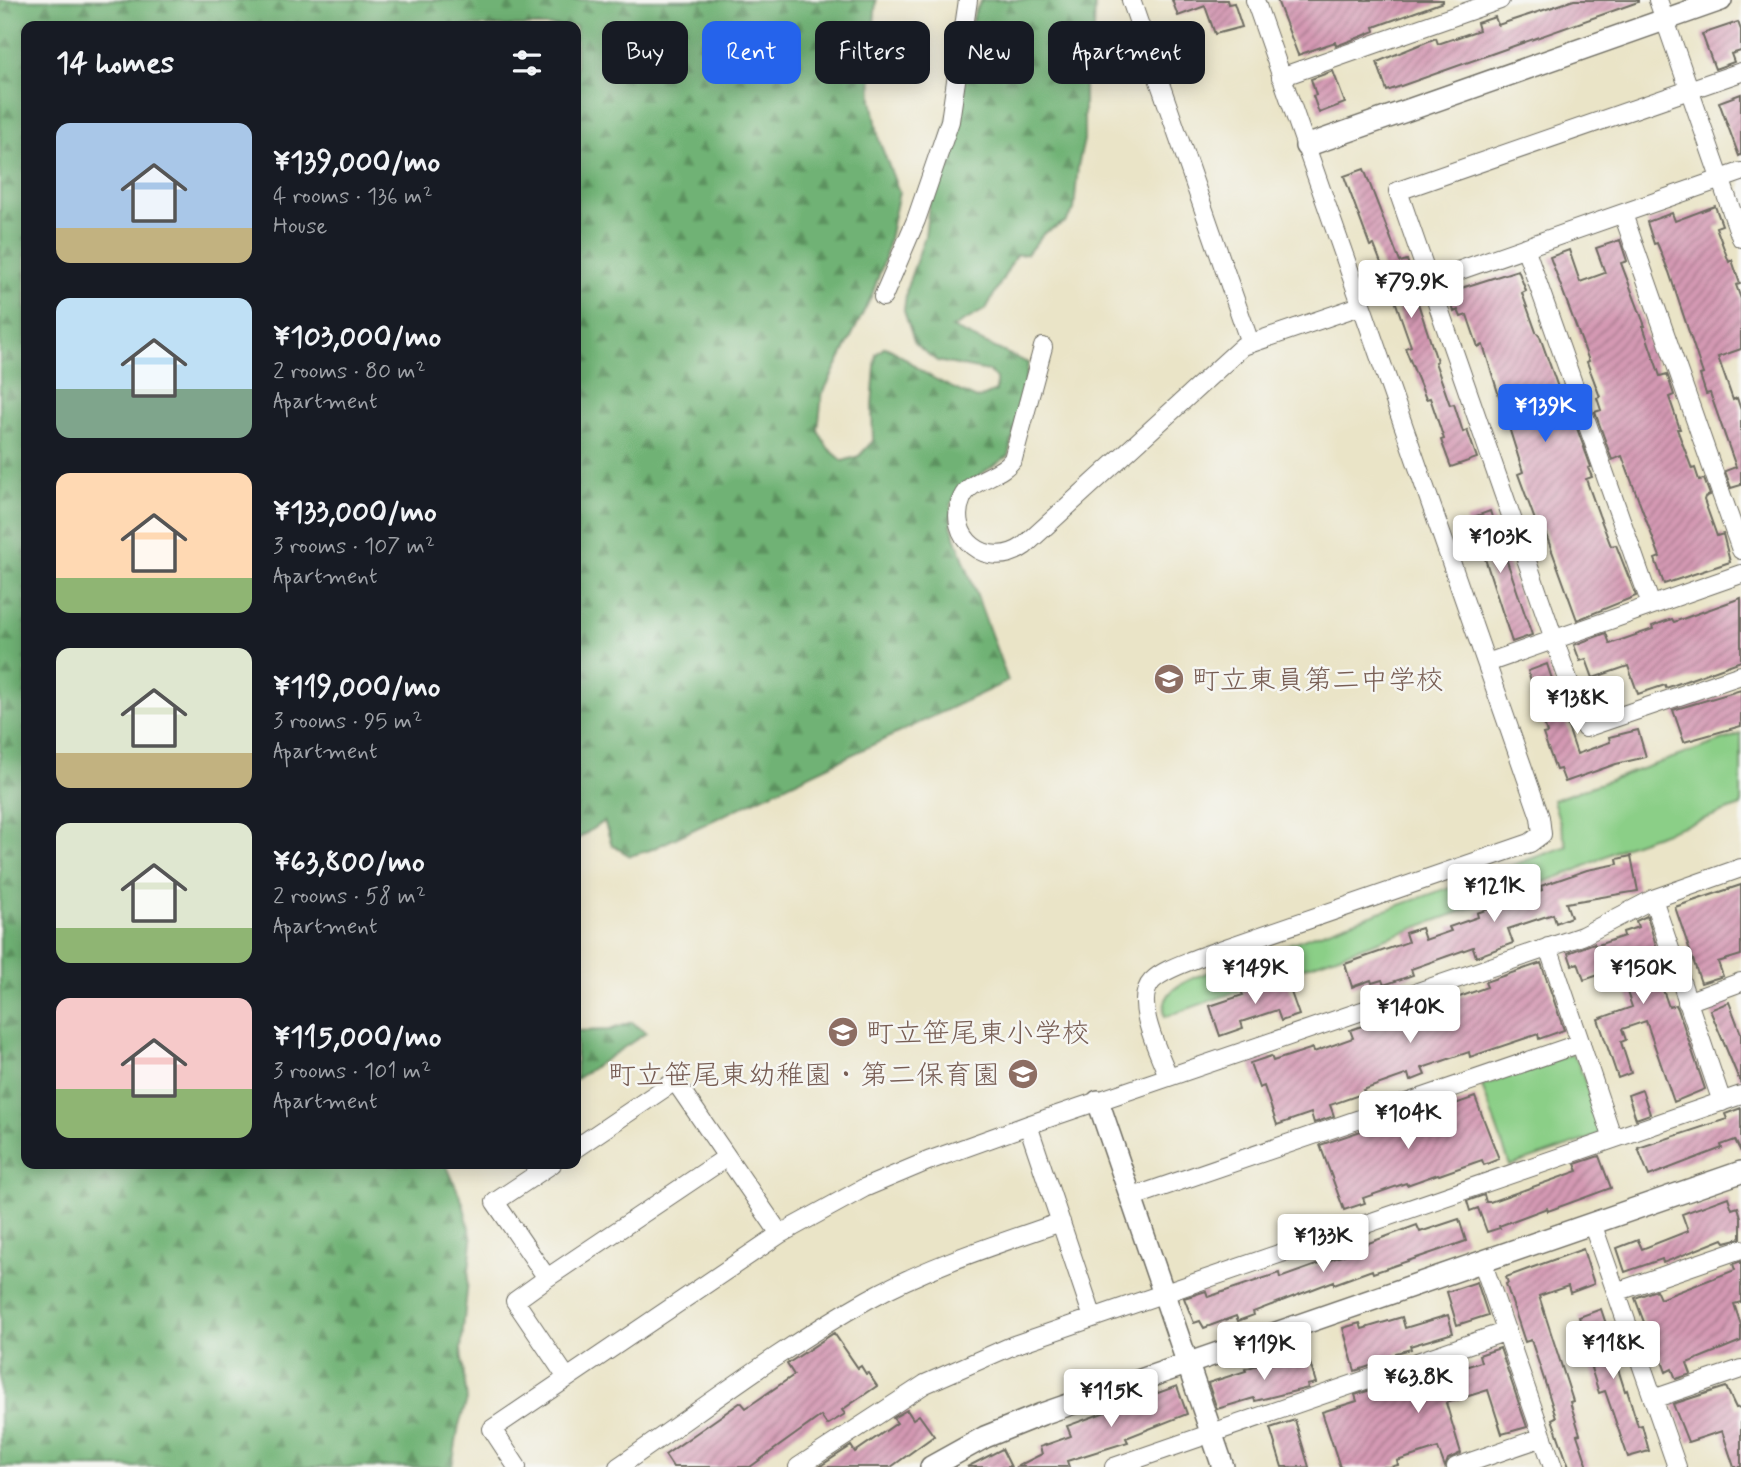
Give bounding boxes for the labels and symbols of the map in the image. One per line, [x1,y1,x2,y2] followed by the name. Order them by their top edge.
[1354,260,1468,320] pin: ¥79.9K
[1496,384,1594,444] pin: ¥139K
[1451,516,1549,575] pin: ¥103K
[1152,662,1186,696] school or university icon: 町立東員第二中学校
[1192,663,1444,700] place label: 町立東員第二中学校
[1528,676,1626,736] pin: ¥138K
[1445,864,1543,924] pin: ¥121K
[1206,946,1304,1006] pin: ¥149K
[1594,946,1692,1006] pin: ¥150K
[1361,986,1459,1045] pin: ¥140K
[826,1015,860,1049] school or university icon: 町立笹尾東小学校
[866,1016,1090,1053] place label: 町立笹尾東小学校
[1006,1057,1040,1091] school or university icon: 町立笹尾東幼稚園・第二保育園
[608,1058,1000,1095] place label: 町立笹尾東幼稚園・第二保育園
[1359,1092,1457,1151] pin: ¥104K
[1274,1214,1372,1274] pin: ¥133K
[1215,1322,1313,1382] pin: ¥119K
[1564,1322,1662,1381] pin: ¥118K
[1361,1356,1475,1415] pin: ¥63.8K
[1062,1370,1160,1429] pin: ¥115K

